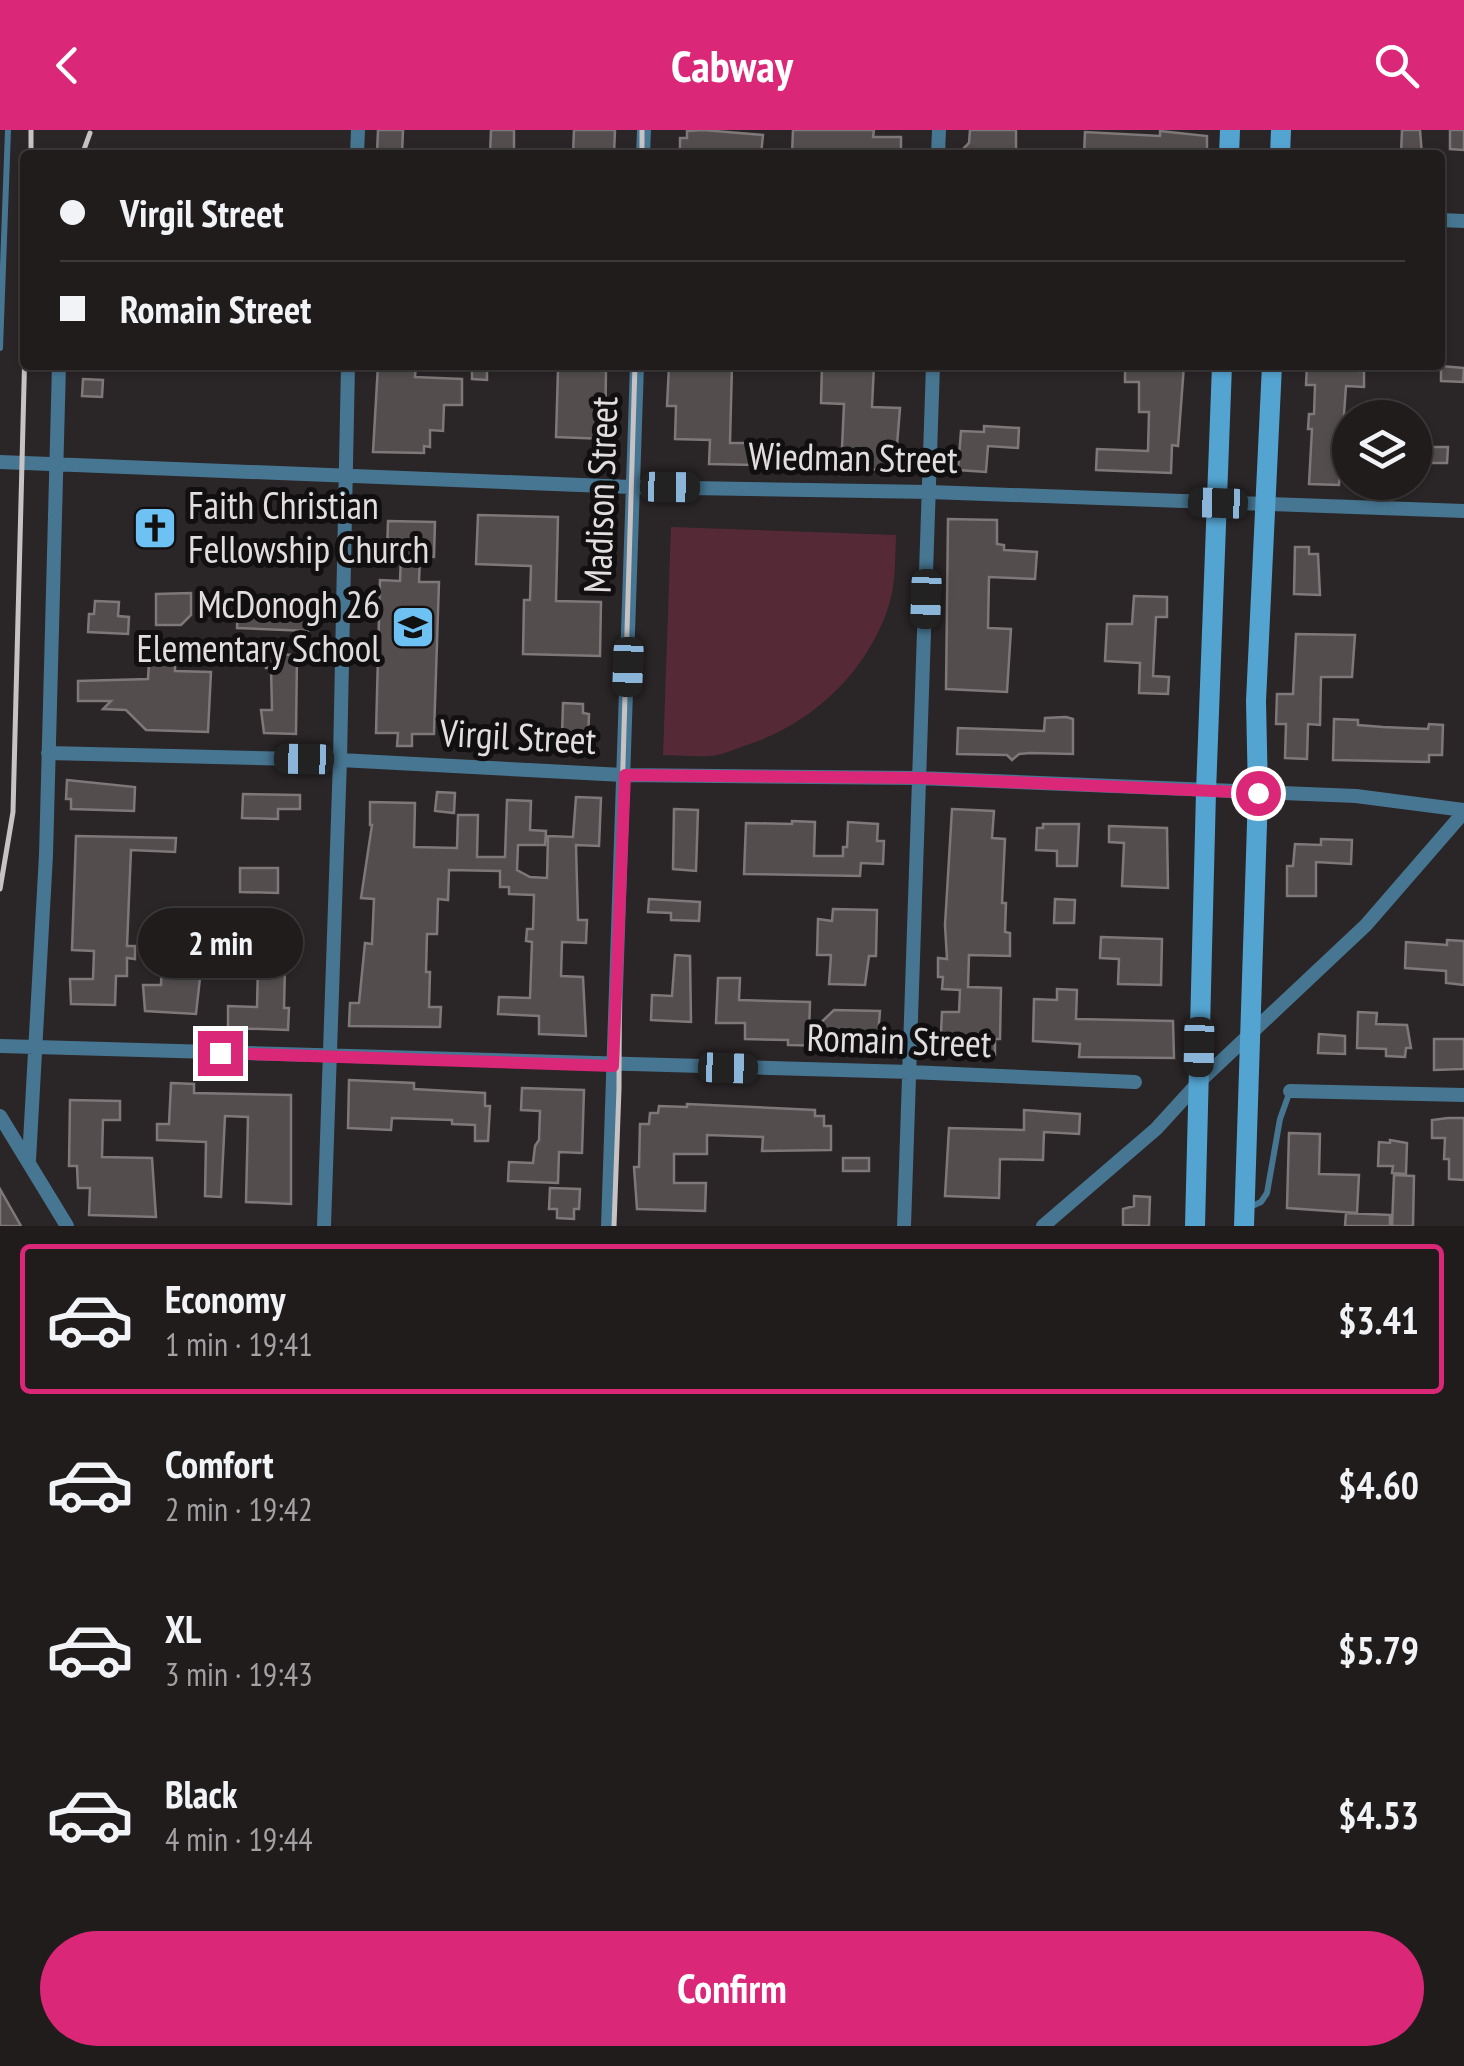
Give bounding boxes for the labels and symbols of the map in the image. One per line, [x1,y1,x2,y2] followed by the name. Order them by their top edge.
[572,395,627,594] street label: Madison Street
[748,430,959,483] street label: Wiedman Street
[640,471,700,503] car
[188,480,429,573] place label: Faith Christian Fellowship Church
[1187,487,1249,519] car
[132,505,178,551] church icon: Faith Christian Fellowship Church
[910,568,942,630] car
[137,579,380,672] place label: McDonogh 26 Elementary School
[390,604,436,650] school or university icon: McDonogh 26 Elementary School
[612,636,644,698] car
[438,707,598,764] street label: Virgil Street
[274,743,334,775] car
[1236,771,1281,816] route start
[138,908,302,978] callout: 2 min
[806,1012,993,1067] street label: Romain Street
[1183,1017,1215,1077] car
[198,1031,243,1076] route end
[697,1052,759,1084] car

